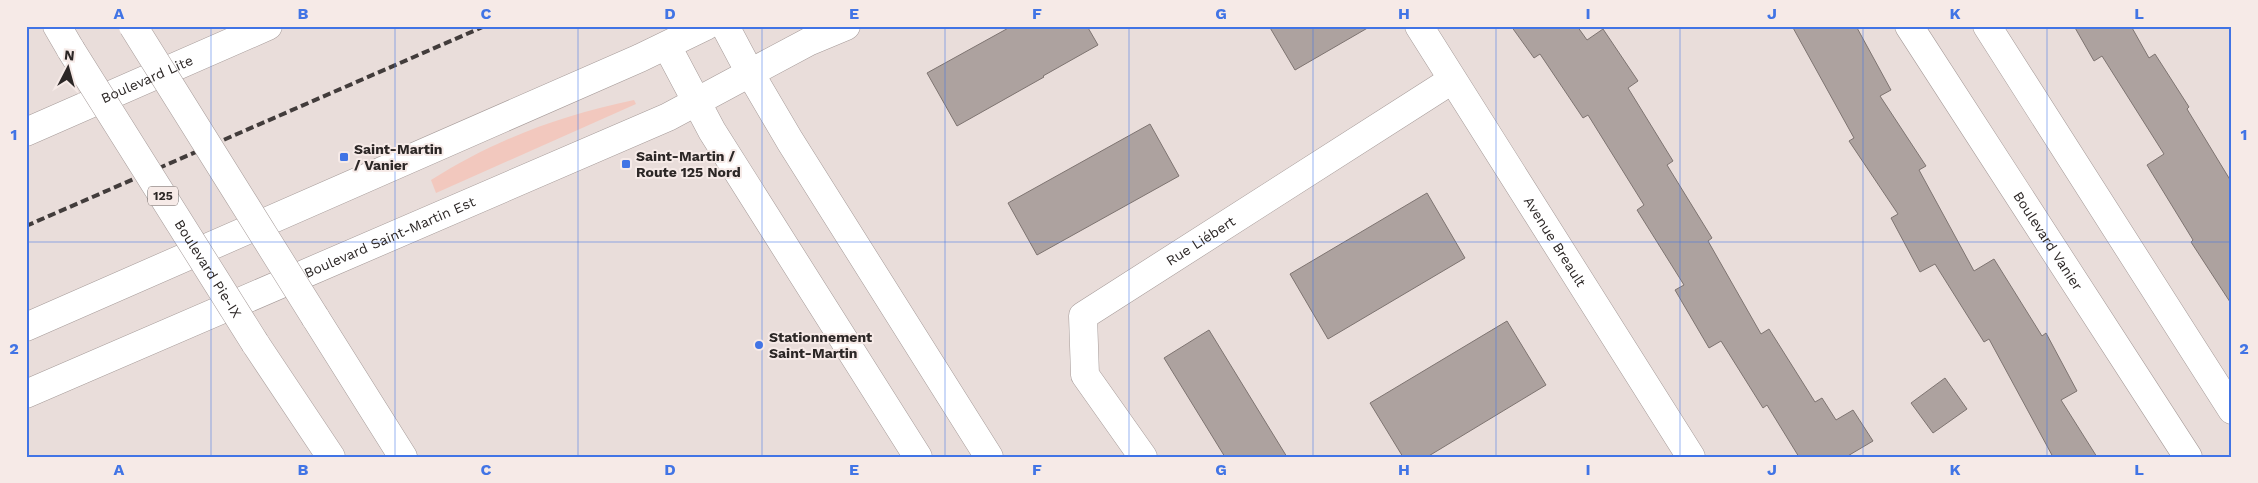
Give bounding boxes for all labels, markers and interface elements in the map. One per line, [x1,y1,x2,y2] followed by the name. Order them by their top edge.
[114,4,125,23] text: A
[298,4,309,23] text: B
[481,4,492,23] text: C
[664,4,676,23] text: D
[849,4,859,23] text: E
[1032,4,1042,23] text: F
[1215,4,1227,23] text: G
[1398,4,1410,23] text: H
[1585,4,1591,23] text: I
[1767,4,1777,23] text: J
[1949,4,1961,23] text: K
[2134,4,2144,23] text: L
[42,42,92,92] north arrow
[63,47,75,64] text: N
[99,52,195,106] street label: Boulevard Lite
[11,125,17,144] text: 1
[2241,125,2247,144] text: 1
[354,141,443,173] place label: Saint-Martin / Vanier
[636,148,741,180] place label: Saint-Martin / Route 125 Nord
[338,151,350,163] marker: Saint-Martin / Vanier
[620,158,632,170] marker: Saint-Martin / Route 125 Nord
[148,187,178,206] road number: 125
[2010,189,2086,294] street label: Boulevard Vanier
[302,193,478,281] street label: Boulevard Saint-Martin Est
[1521,194,1590,290] street label: Avenue Breault
[1163,213,1238,269] street label: Rue Liébert
[171,217,245,320] street label: Boulevard Pie-IX
[769,329,872,361] place label: Stationnement Saint-Martin
[9,339,19,358] text: 2
[753,339,765,351] marker: Stationnement Saint-Martin
[2239,339,2249,358] text: 2
[114,460,125,479] text: A
[298,460,309,479] text: B
[481,460,492,479] text: C
[664,460,676,479] text: D
[849,460,859,479] text: E
[1032,460,1042,479] text: F
[1215,460,1227,479] text: G
[1398,460,1410,479] text: H
[1585,460,1591,479] text: I
[1767,460,1777,479] text: J
[1949,460,1961,479] text: K
[2134,460,2144,479] text: L

